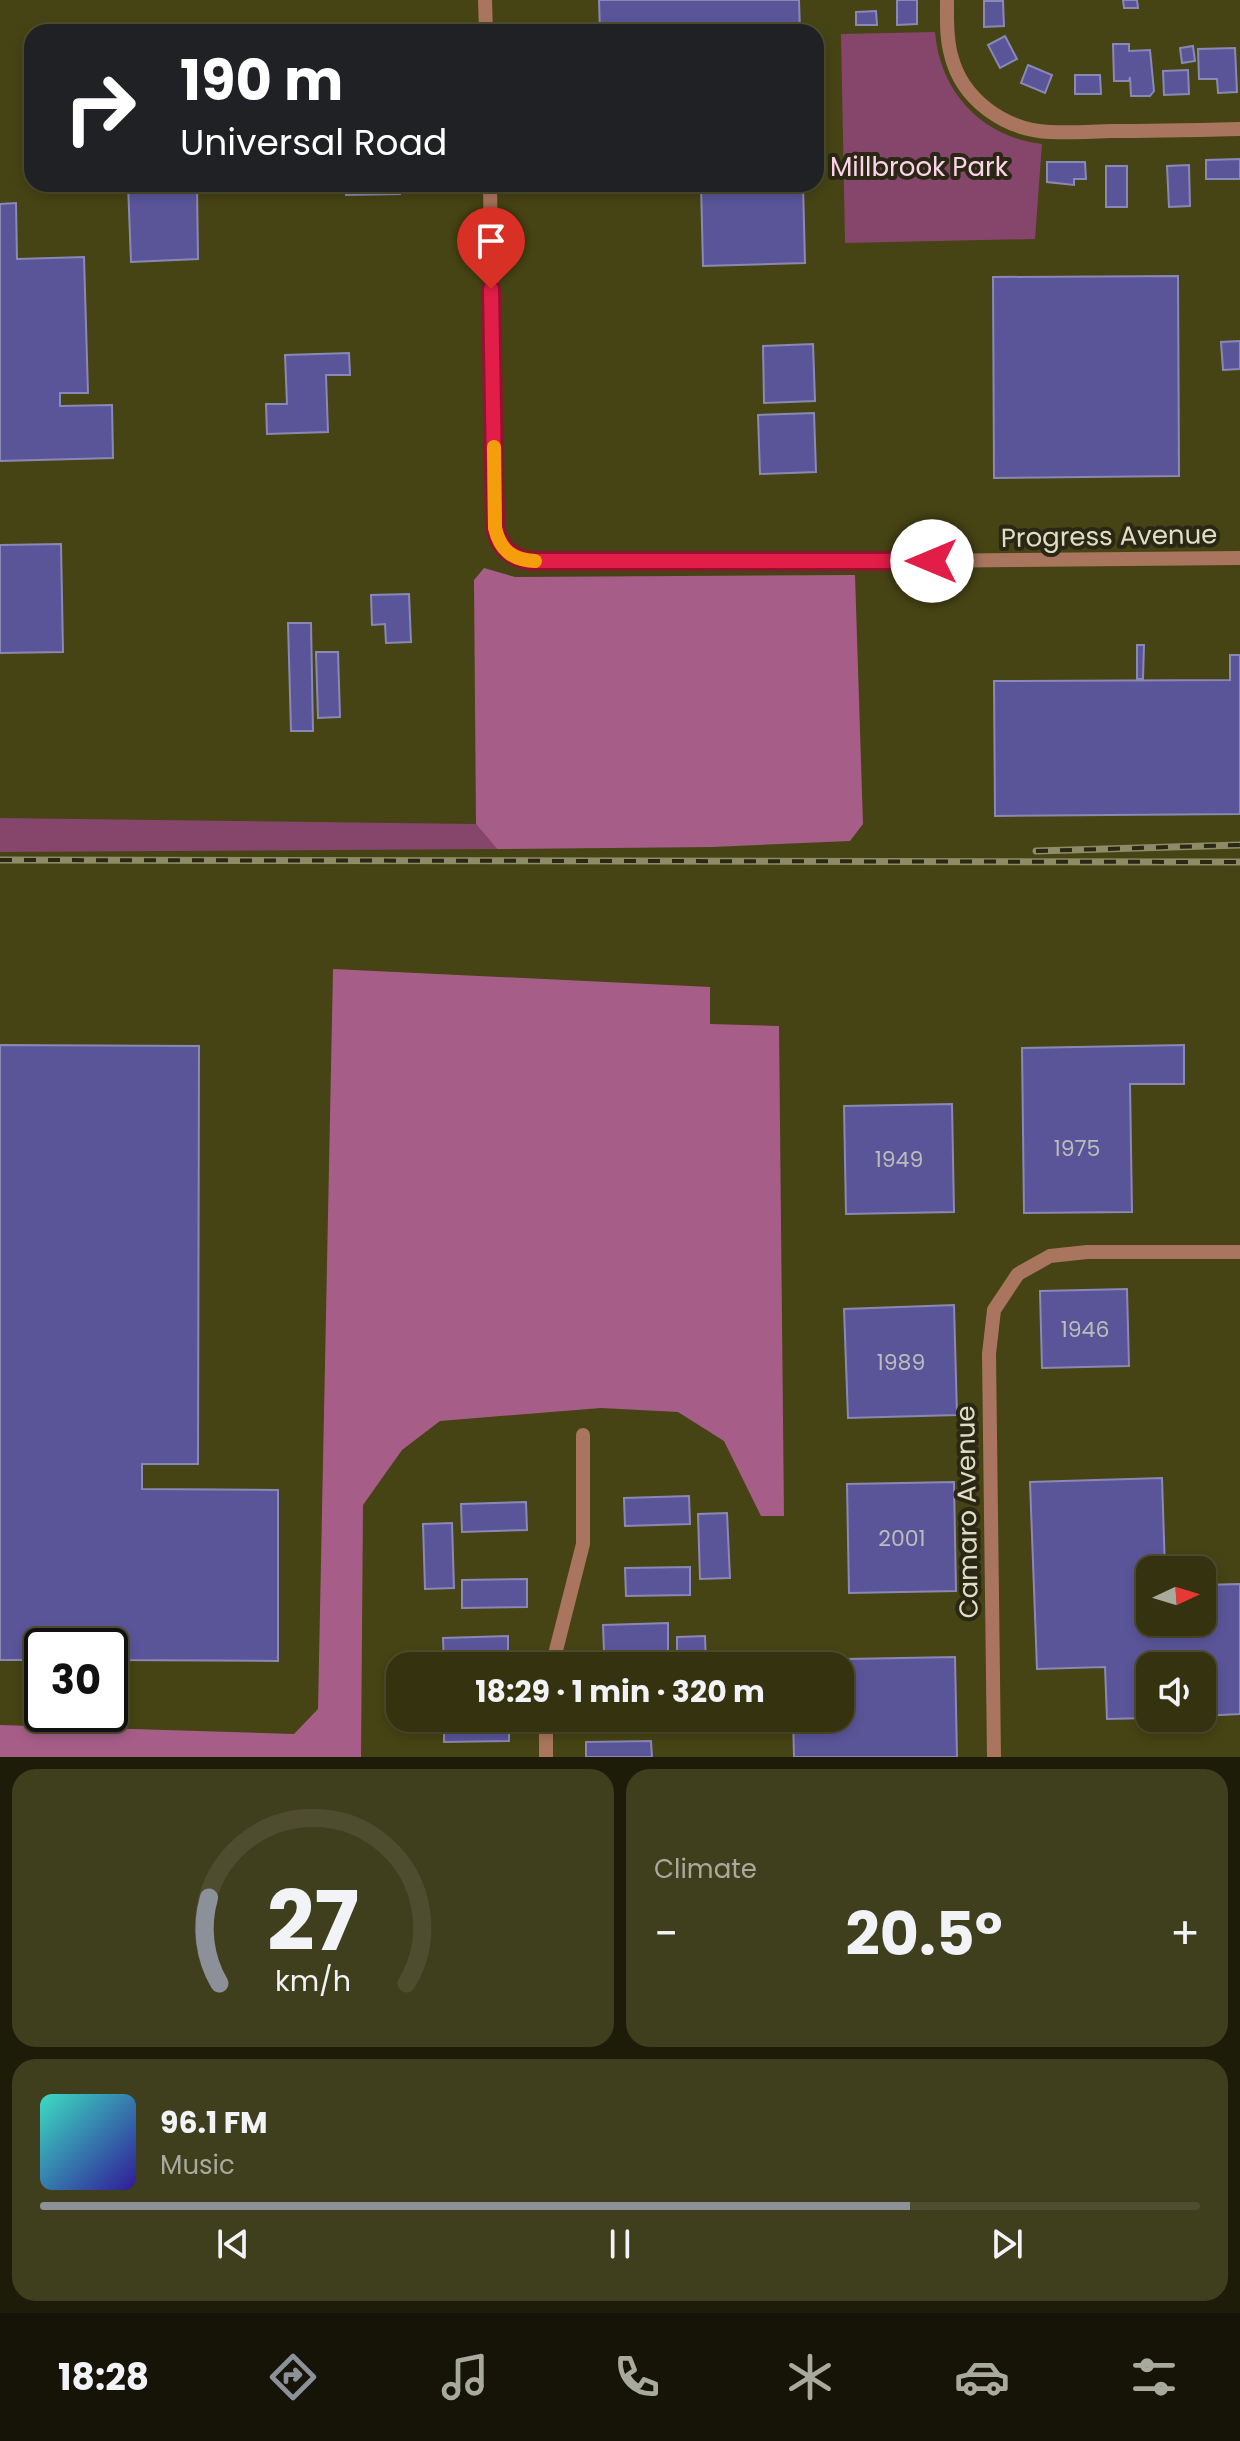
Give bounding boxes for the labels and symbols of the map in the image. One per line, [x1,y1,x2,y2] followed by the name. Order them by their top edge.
[830,149,1009,185] park label: Millbrook Park
[457,207,525,289] pin
[1000,516,1218,556] street label: Progress Avenue
[890,519,974,603] position arrow
[1054,1133,1100,1164] house number: 1975
[875,1144,923,1175] house number: 1949
[1061,1314,1109,1345] house number: 1946
[877,1347,925,1378] house number: 1989
[947,1405,987,1619] street label: Camaro Avenue
[878,1523,926,1554] house number: 2001
[1136,1556,1216,1636] north arrow
[24,1628,128,1732] speed limit sign: 30

